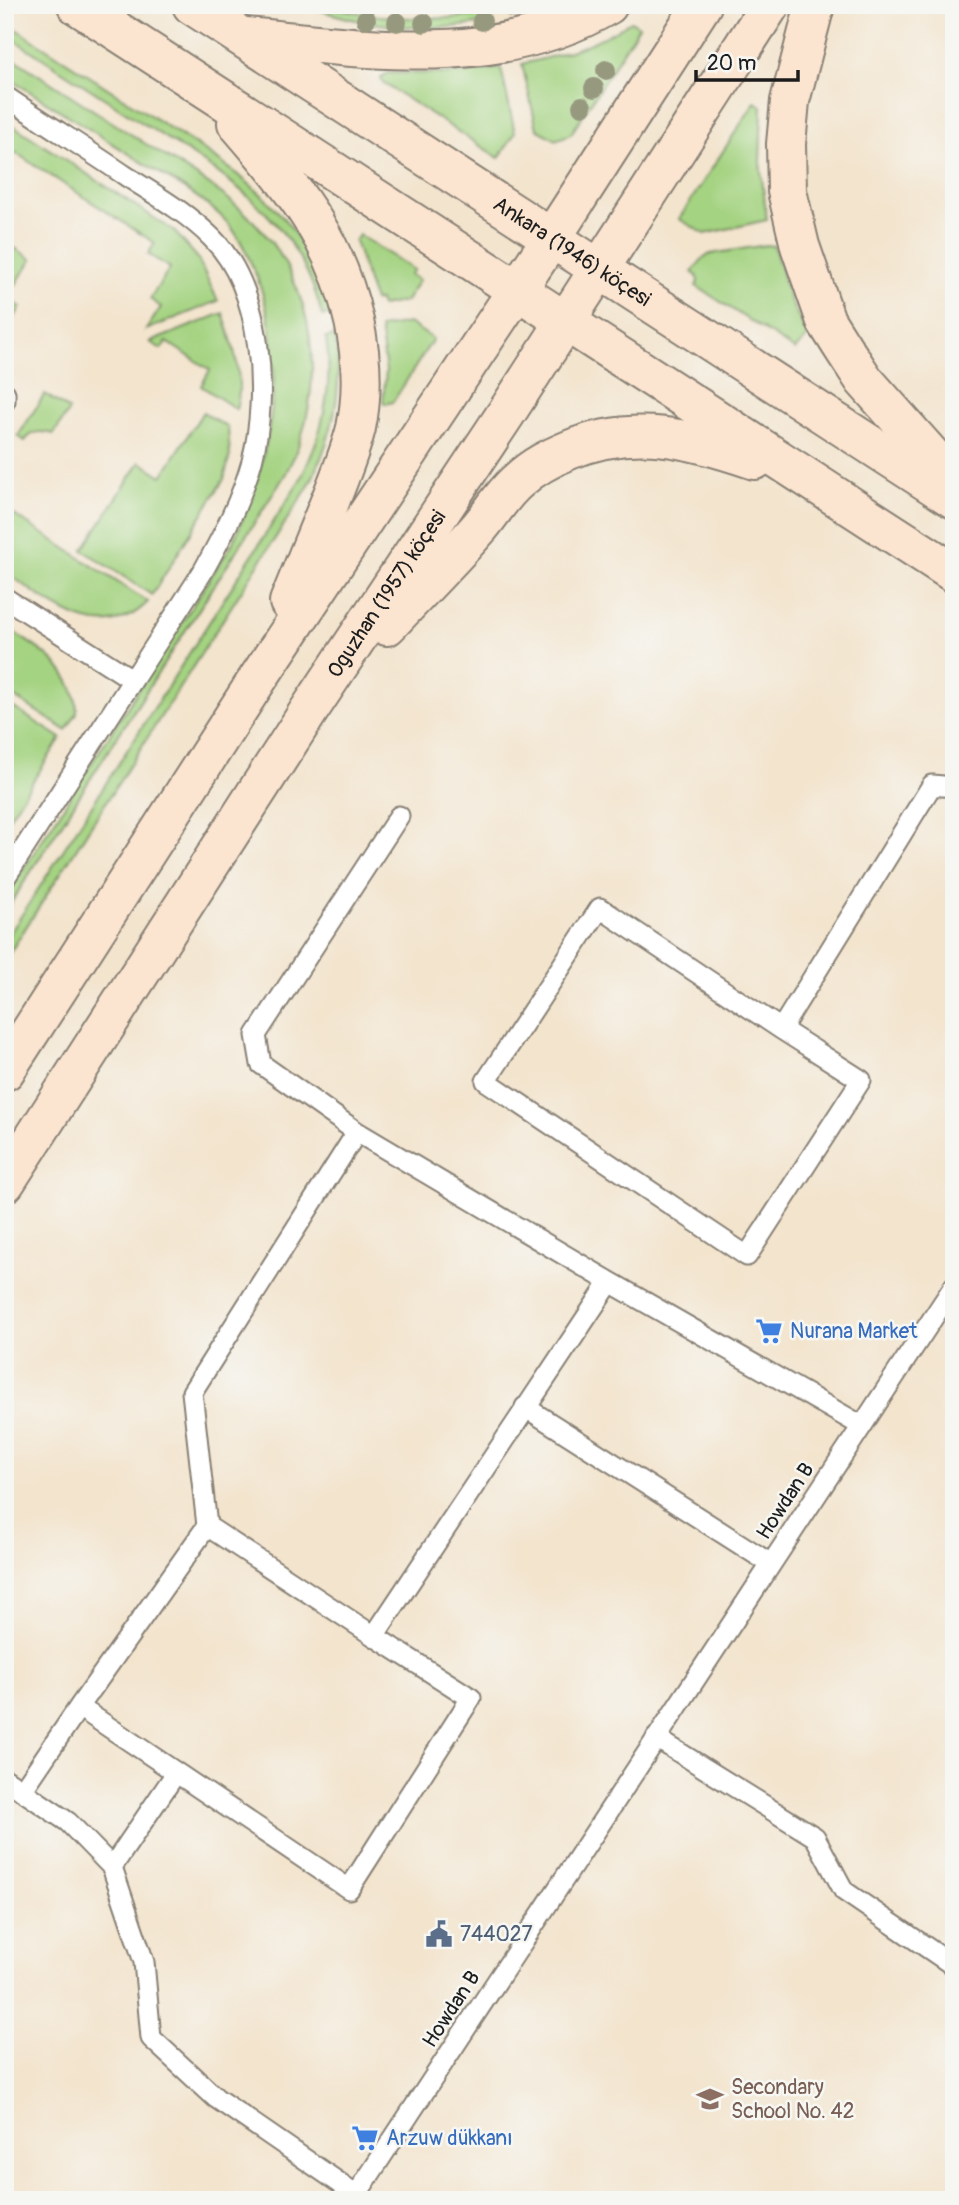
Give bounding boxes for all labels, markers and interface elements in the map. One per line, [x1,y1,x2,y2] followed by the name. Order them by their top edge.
[696,38,798,82] scale bar
[707,50,756,77] text: 20 m
[488,191,656,313] street label: Ankara (1946) köçesi
[322,505,452,683] street label: Oguzhan (1957) köçesi
[754,1316,784,1346] supermarket icon: Nurana Market
[790,1318,918,1345] place label: Nurana Market
[751,1458,820,1545] street label: Howdan B
[424,1919,454,1949] public building icon: 744027
[460,1921,533,1948] place label: 744027
[417,1966,486,2053] street label: Howdan B
[731,2074,854,2125] place label: Secondary School No. 42
[695,2084,725,2114] school or university icon: Secondary School No. 42
[350,2123,380,2153] supermarket icon: Arzuw dükkanı
[386,2125,513,2152] place label: Arzuw dükkanı

